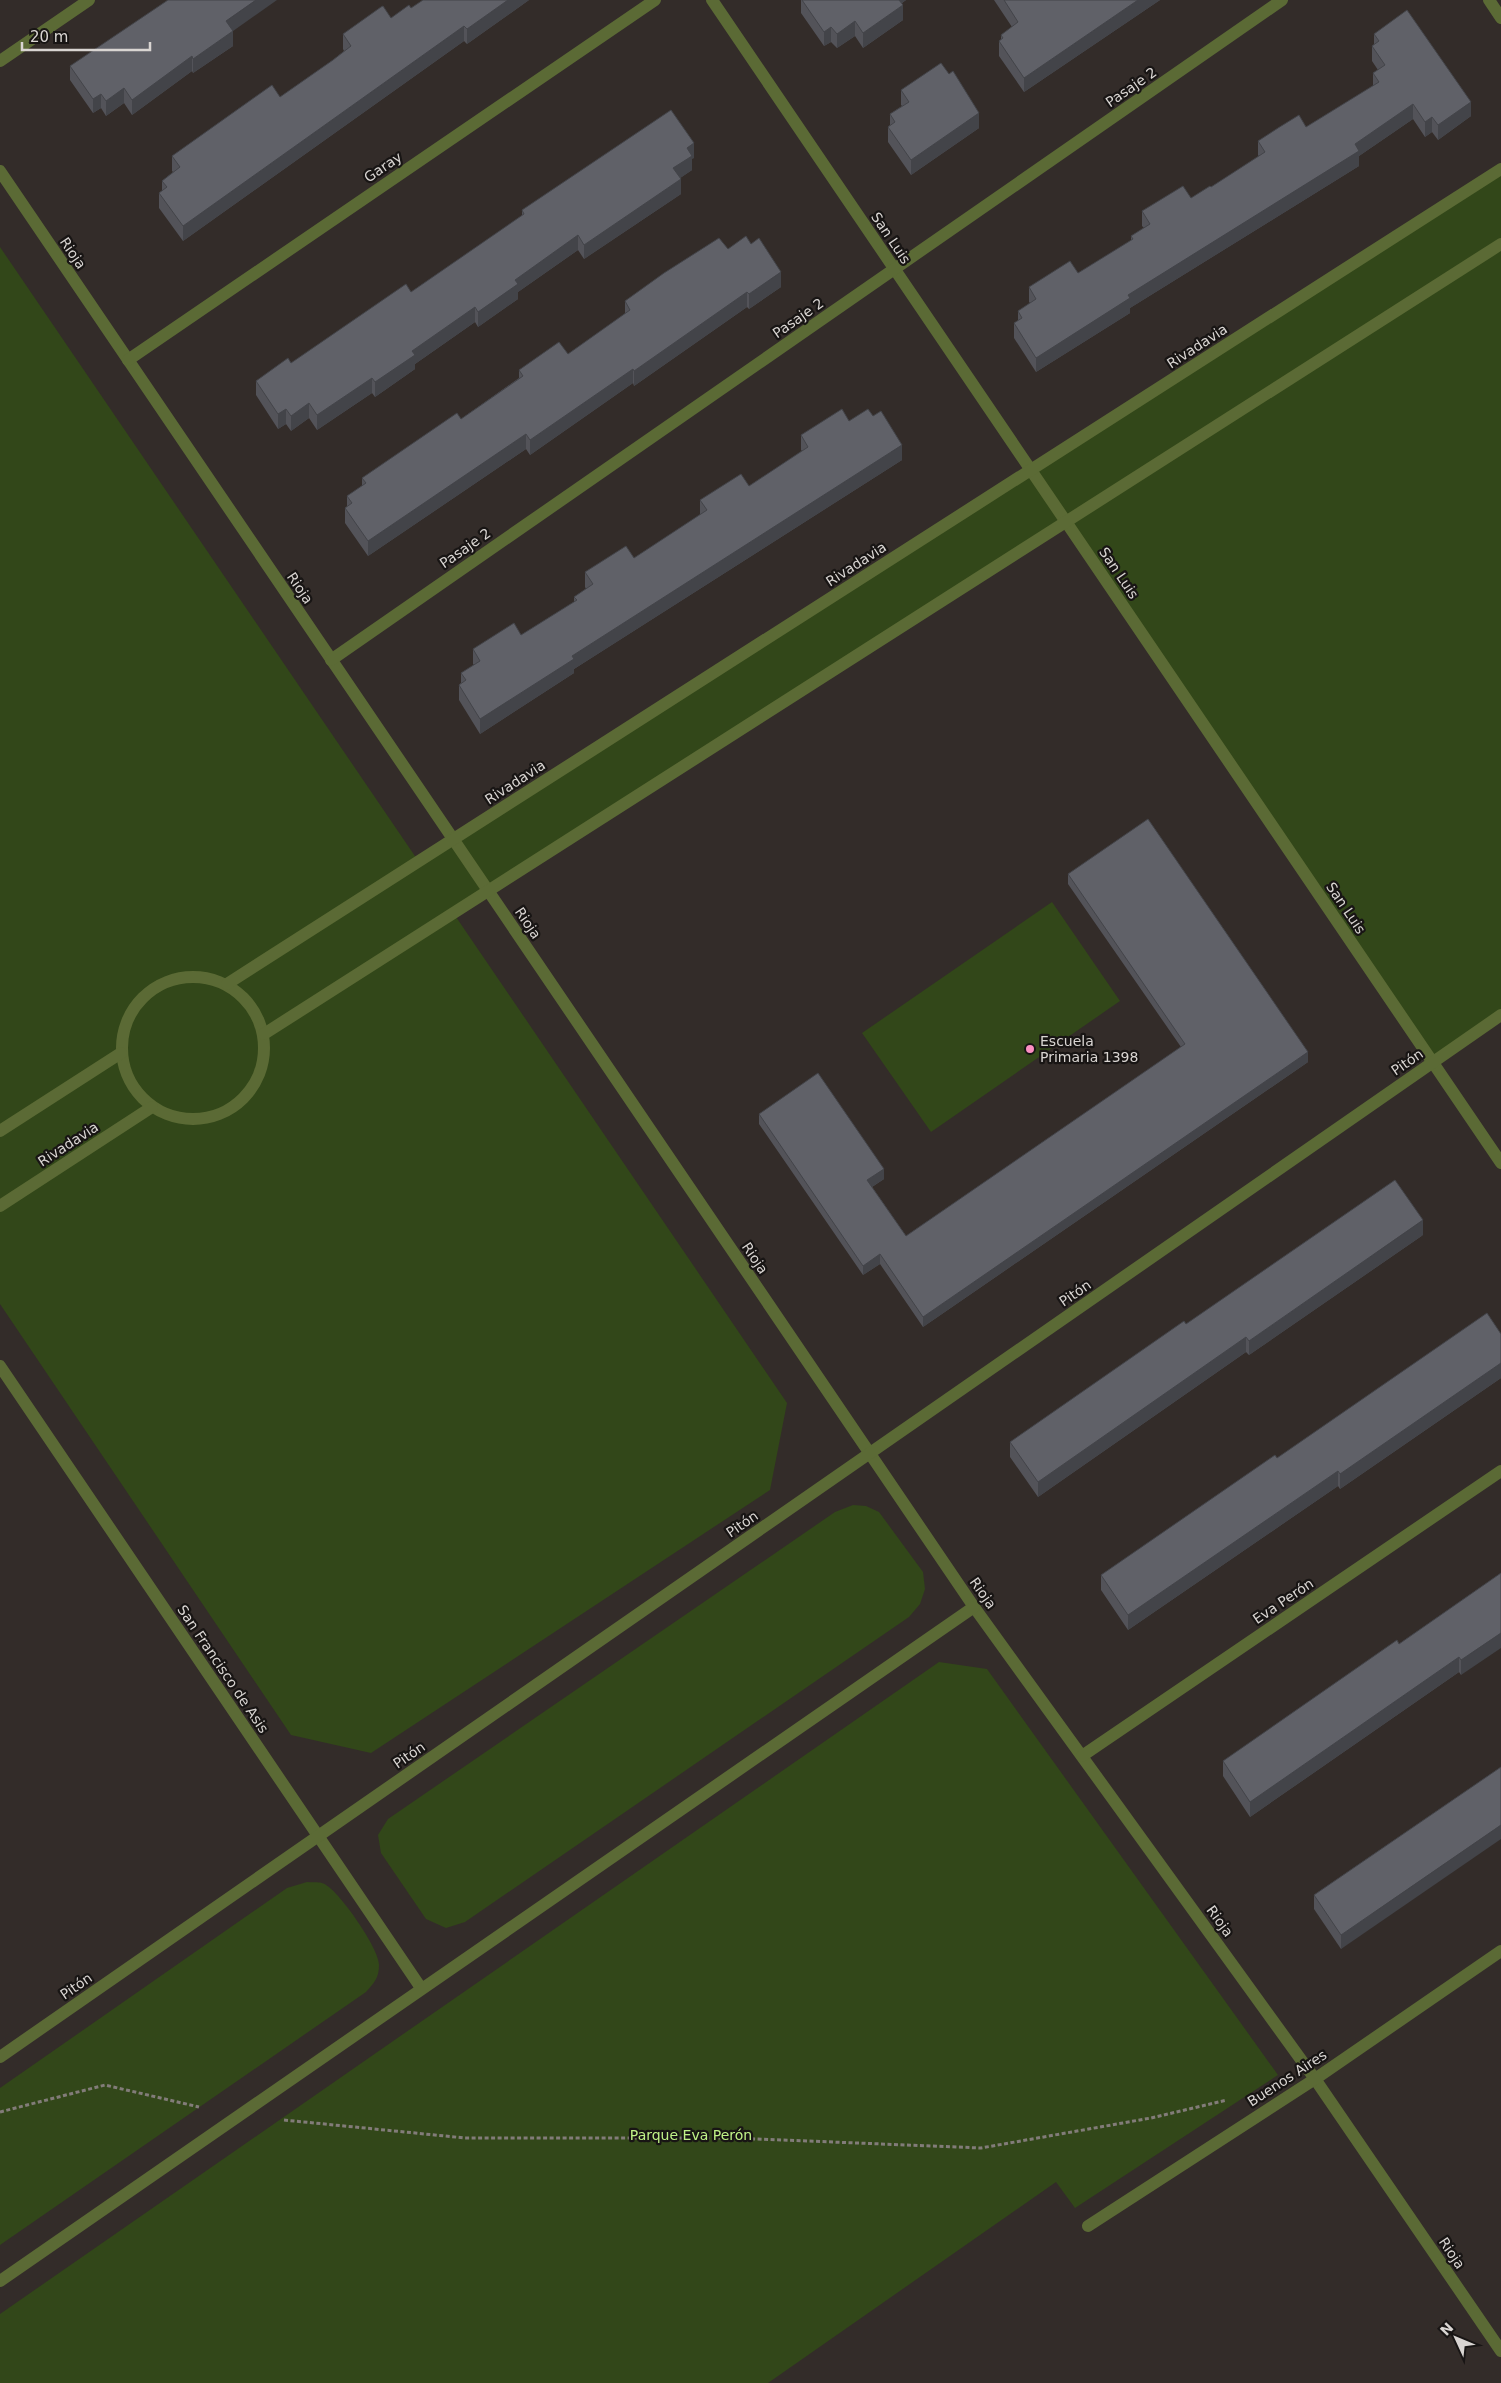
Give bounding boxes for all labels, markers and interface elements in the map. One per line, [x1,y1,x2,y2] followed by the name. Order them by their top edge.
[22,20,150,52] scale bar
[30,28,68,46] text: 20 m
[1103,64,1159,110] street label: Pasaje 2
[361,149,405,185] street label: Garay
[868,209,914,267] street label: San Luis
[57,234,89,272] street label: Rioja
[770,295,826,341] street label: Pasaje 2
[1164,321,1230,371] street label: Rivadavia
[437,525,493,571] street label: Pasaje 2
[823,539,889,589] street label: Rivadavia
[1096,544,1142,602] street label: San Luis
[284,569,316,607] street label: Rioja
[482,757,548,807] street label: Rivadavia
[1323,879,1369,937] street label: San Luis
[512,904,544,942] street label: Rioja
[1040,1033,1138,1065] place label: Escuela Primaria 1398
[1024,1043,1036,1055] marker: Escuela Primaria 1398
[1388,1045,1426,1079] street label: Pitón
[35,1119,101,1169] street label: Rivadavia
[739,1239,771,1277] street label: Rioja
[1056,1276,1094,1310] street label: Pitón
[723,1507,761,1541] street label: Pitón
[967,1574,999,1612] street label: Rioja
[1250,1575,1316,1627] street label: Eva Perón
[174,1602,272,1736] street label: San Francisco de Asis
[390,1738,428,1772] street label: Pitón
[1203,1902,1237,1940] street label: Rioja
[57,1969,95,2003] street label: Pitón
[1244,2046,1330,2110] street label: Buenos Aires
[630,2127,752,2143] park label: Parque Eva Perón
[1436,2234,1468,2272] street label: Rioja
[1431,2313,1481,2363] north arrow
[1437,2319,1456,2339] text: N

